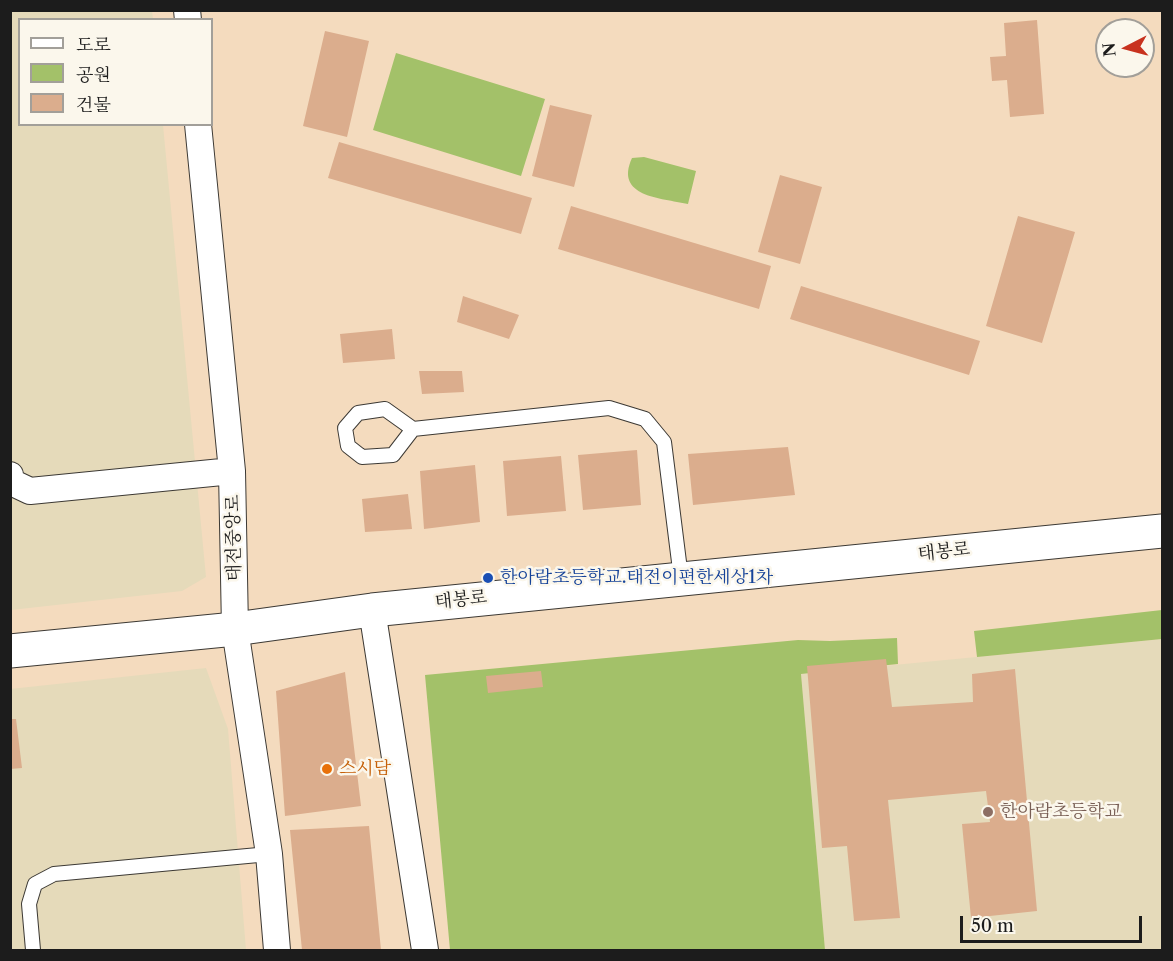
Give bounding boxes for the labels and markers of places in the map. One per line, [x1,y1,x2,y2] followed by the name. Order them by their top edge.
[500,567,773,589] place label: 한아람초등학교.태전이편한세상1차
[481,571,495,585] marker: 한아람초등학교.태전이편한세상1차
[339,758,391,780] place label: 스시담
[320,762,334,776] marker: 스시담
[1000,801,1122,823] place label: 한아람초등학교
[981,805,995,819] marker: 한아람초등학교

